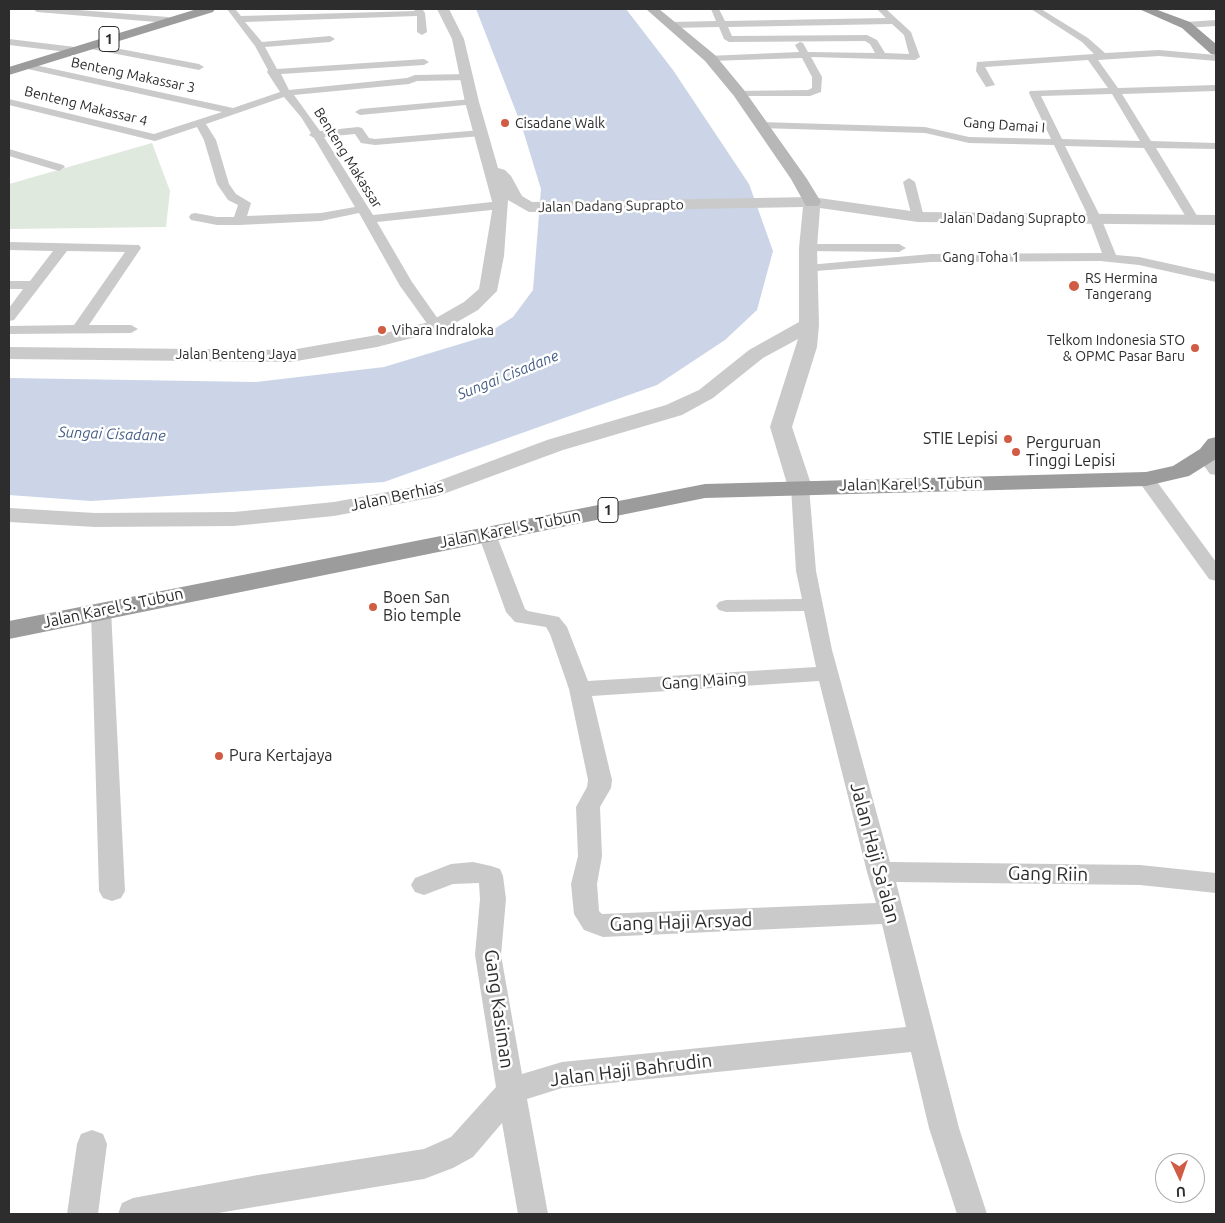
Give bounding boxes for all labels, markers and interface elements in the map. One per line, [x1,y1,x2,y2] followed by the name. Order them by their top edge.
[99,26,119,52] road number: 1
[69,54,197,96] street label: Benteng Makassar 3
[23,83,149,129] street label: Benteng Makassar 4
[310,105,386,211] street label: Benteng Makassar
[962,114,1046,136] street label: Gang Damai I
[515,115,605,131] place label: Cisadane Walk
[499,117,511,129] marker: Cisadane Walk
[538,196,684,216] street label: Jalan Dadang Suprapto
[940,210,1086,226] street label: Jalan Dadang Suprapto
[942,249,1020,265] street label: Gang Toha 1
[1085,270,1158,302] place label: RS Hermina Tangerang
[1067,279,1081,293] marker: RS Hermina Tangerang
[392,322,494,338] place label: Vihara Indraloka
[376,324,388,336] marker: Vihara Indraloka
[1047,332,1185,364] place label: Telkom Indonesia STO & OPMC Pasar Baru
[1189,342,1201,354] marker: Telkom Indonesia STO & OPMC Pasar Baru
[175,346,297,362] street label: Jalan Benteng Jaya
[455,347,561,403] water label: Sungai Cisadane
[58,423,166,445] water label: Sungai Cisadane
[923,429,998,449] place label: STIE Lepisi
[1002,433,1014,445] marker: STIE Lepisi
[1026,433,1115,471] place label: Perguruan Tinggi Lepisi
[1010,446,1022,458] marker: Perguruan Tinggi Lepisi
[839,473,983,495] street label: Jalan Karel S. Tubun
[349,477,445,515] street label: Jalan Berhias
[598,498,618,522] road number: 1
[438,506,582,552] street label: Jalan Karel S. Tubun
[41,584,185,632] street label: Jalan Karel S. Tubun
[383,588,461,626] place label: Boen San Bio temple
[367,601,379,613] marker: Boen San Bio temple
[661,668,747,694] street label: Gang Maing
[229,746,333,766] place label: Pura Kertajaya
[213,750,225,762] marker: Pura Kertajaya
[845,780,905,926] street label: Jalan Haji Sa'alan
[1008,862,1088,886] street label: Gang Riin
[609,908,753,936] street label: Gang Haji Arsyad
[479,948,519,1070] street label: Gang Kasiman
[549,1049,713,1091] street label: Jalan Haji Bahrudin
[1155,1153,1205,1203] north arrow
[1175,1184,1186,1200] text: U

